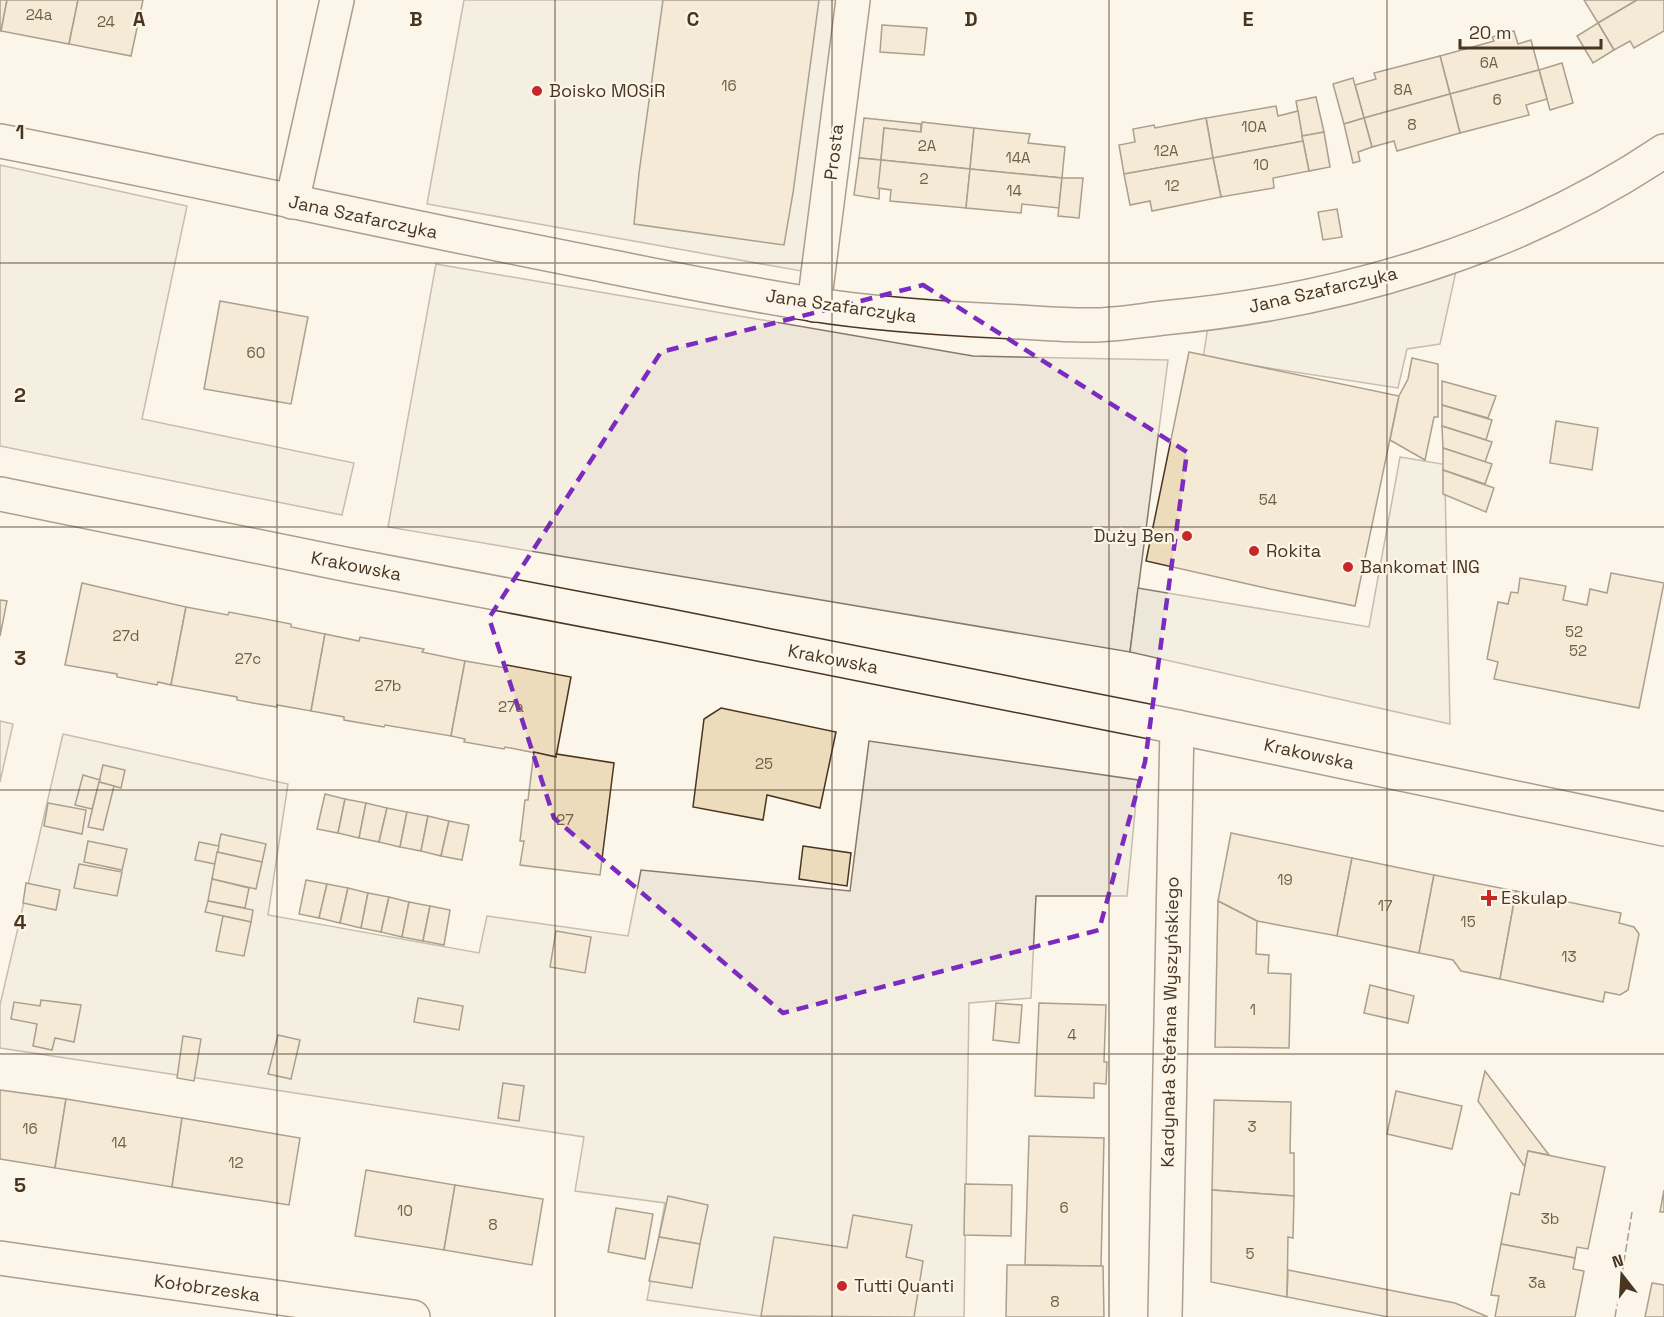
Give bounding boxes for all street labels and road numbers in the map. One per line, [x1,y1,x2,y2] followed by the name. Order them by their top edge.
[819,123,848,181] street label: Prosta
[286,189,440,244] street label: Jana Szafarczyka
[1246,261,1400,318] street label: Jana Szafarczyka
[764,284,918,327] street label: Jana Szafarczyka
[309,545,403,586] street label: Krakowska
[786,638,880,679] street label: Krakowska
[1262,733,1356,774] street label: Krakowska
[1155,876,1184,1168] street label: Kardynała Stefana Wyszyńskiego
[153,1269,262,1306] street label: Kołobrzeska

